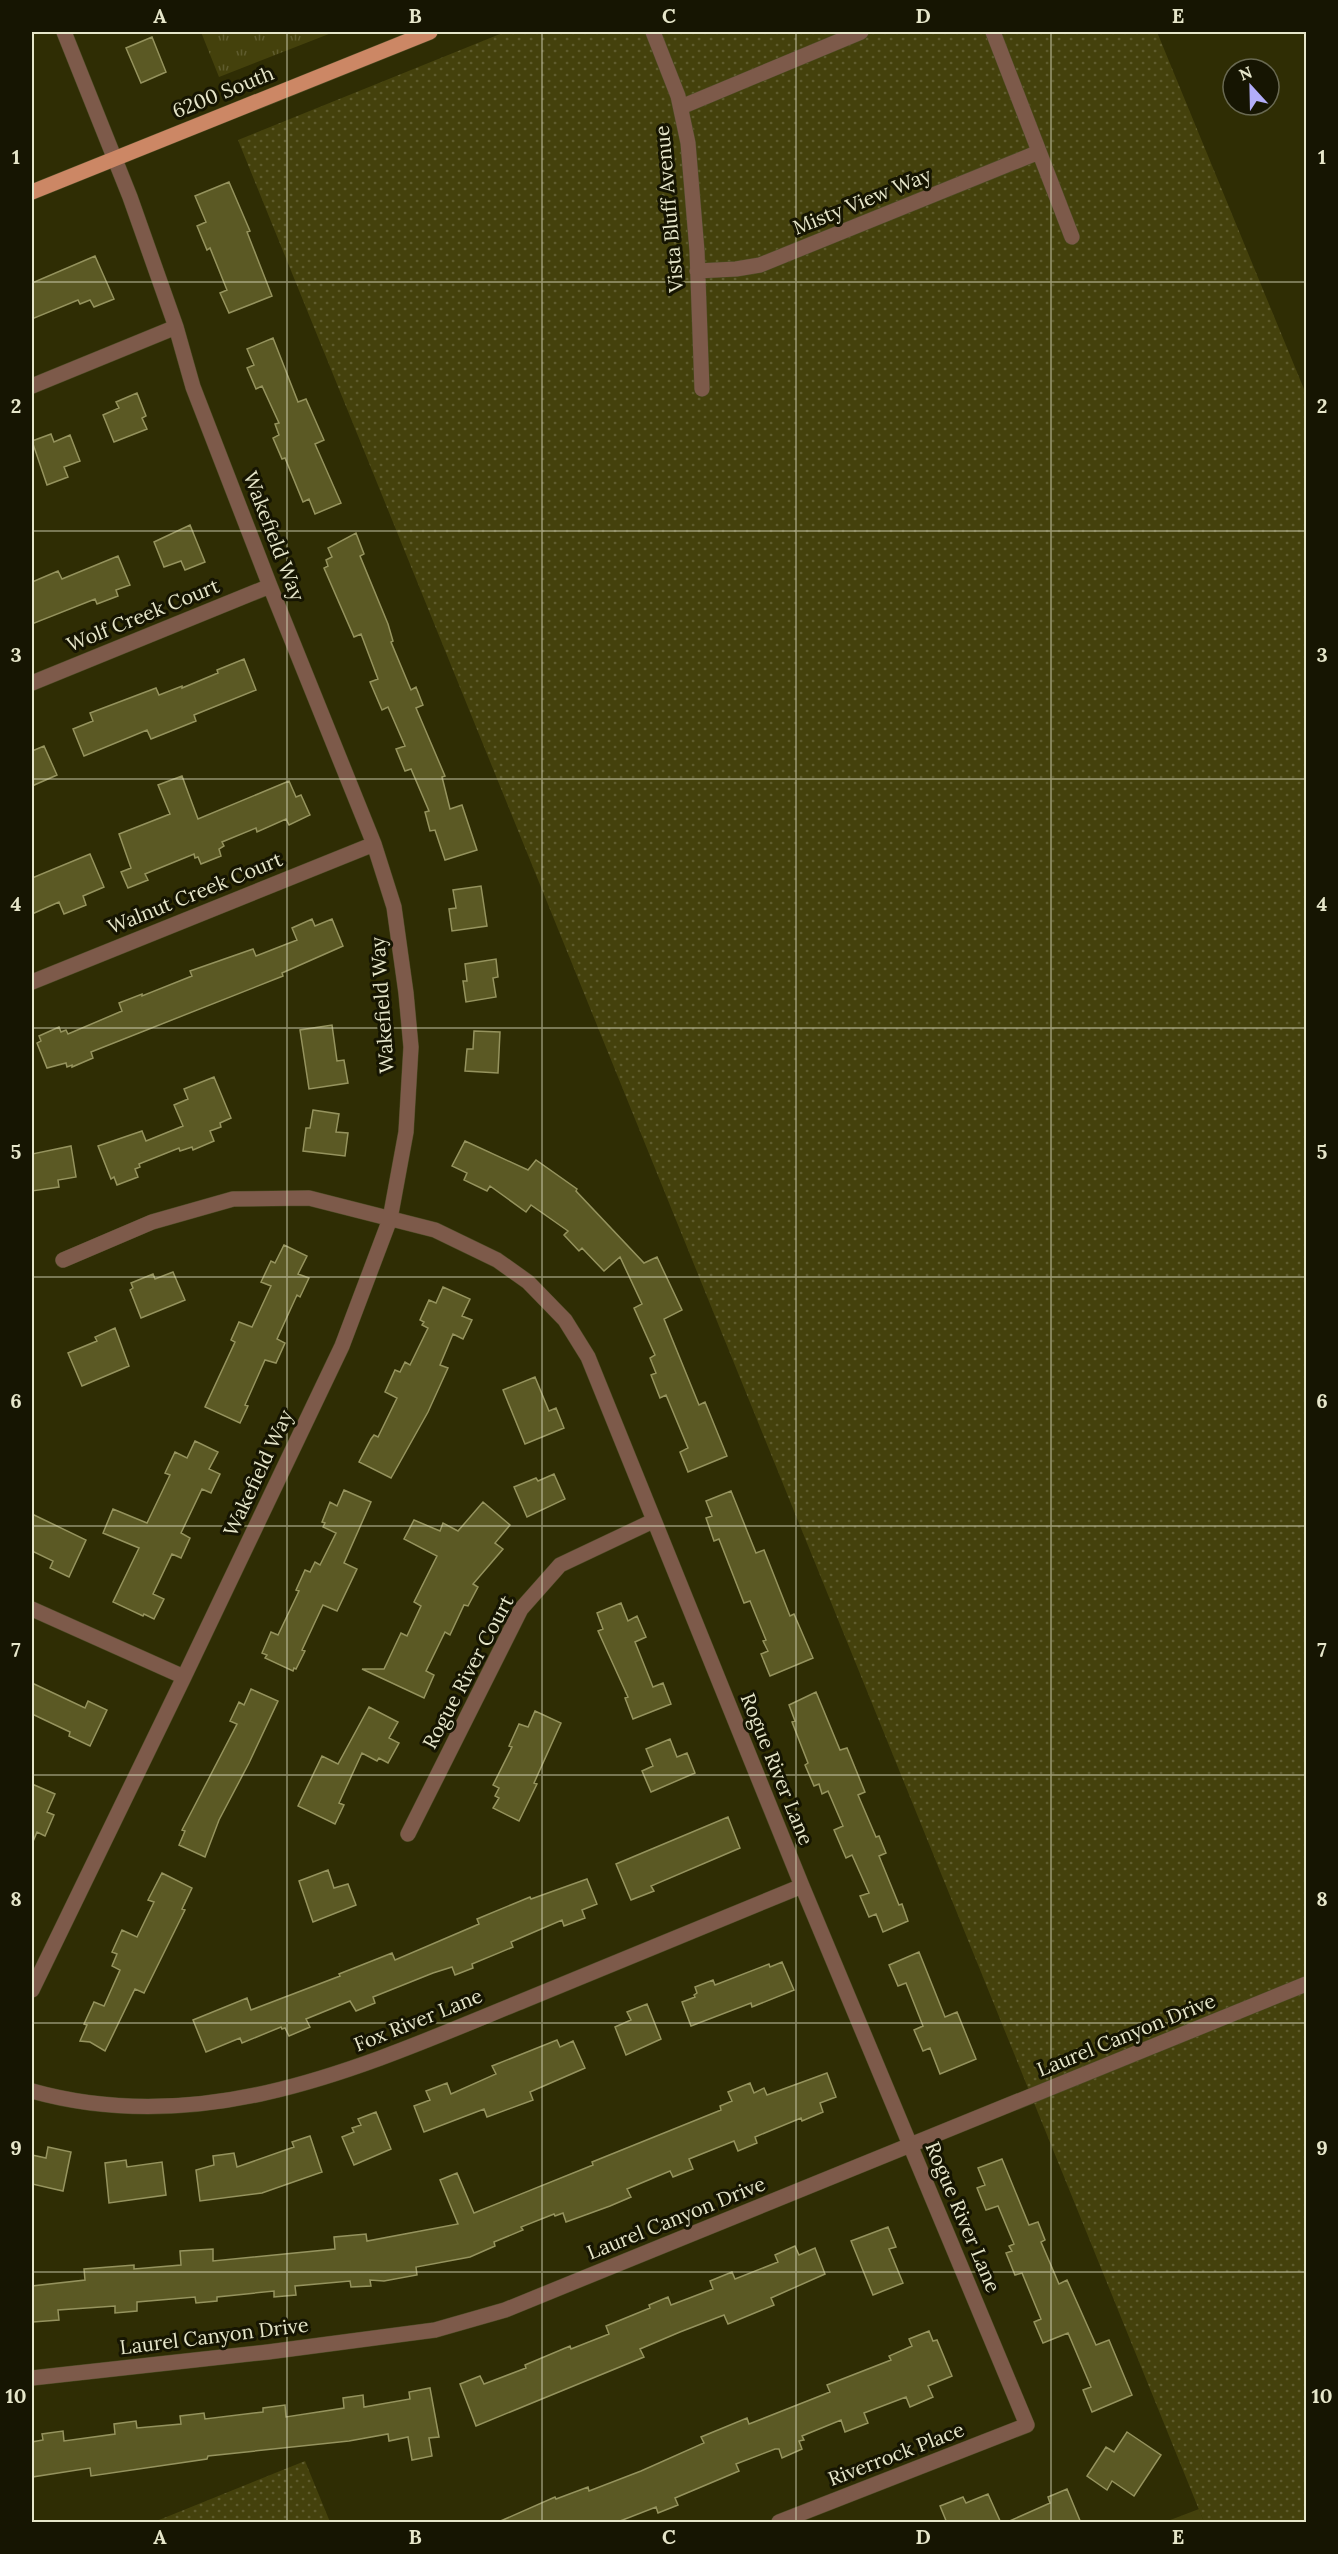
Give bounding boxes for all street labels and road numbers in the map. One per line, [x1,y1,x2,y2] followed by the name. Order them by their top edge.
[168,60,277,123] street label: 6200 South
[649,124,688,295] street label: Vista Bluff Avenue
[789,161,935,240] street label: Misty View Way
[238,468,311,604] street label: Wakefield Way
[63,572,223,657] street label: Wolf Creek Court
[104,846,286,939] street label: Walnut Creek Court
[364,936,399,1074] street label: Wakefield Way
[217,1405,298,1540] street label: Wakefield Way
[417,1590,519,1753] street label: Rogue River Court
[736,1689,819,1848] street label: Rogue River Lane
[350,1982,486,2057] street label: Fox River Lane
[1033,1987,1219,2082] street label: Laurel Canyon Drive
[920,2138,1007,2296] street label: Rogue River Lane
[583,2170,769,2265] street label: Laurel Canyon Drive
[118,2312,310,2359] street label: Laurel Canyon Drive
[824,2416,968,2491] street label: Riverrock Place

